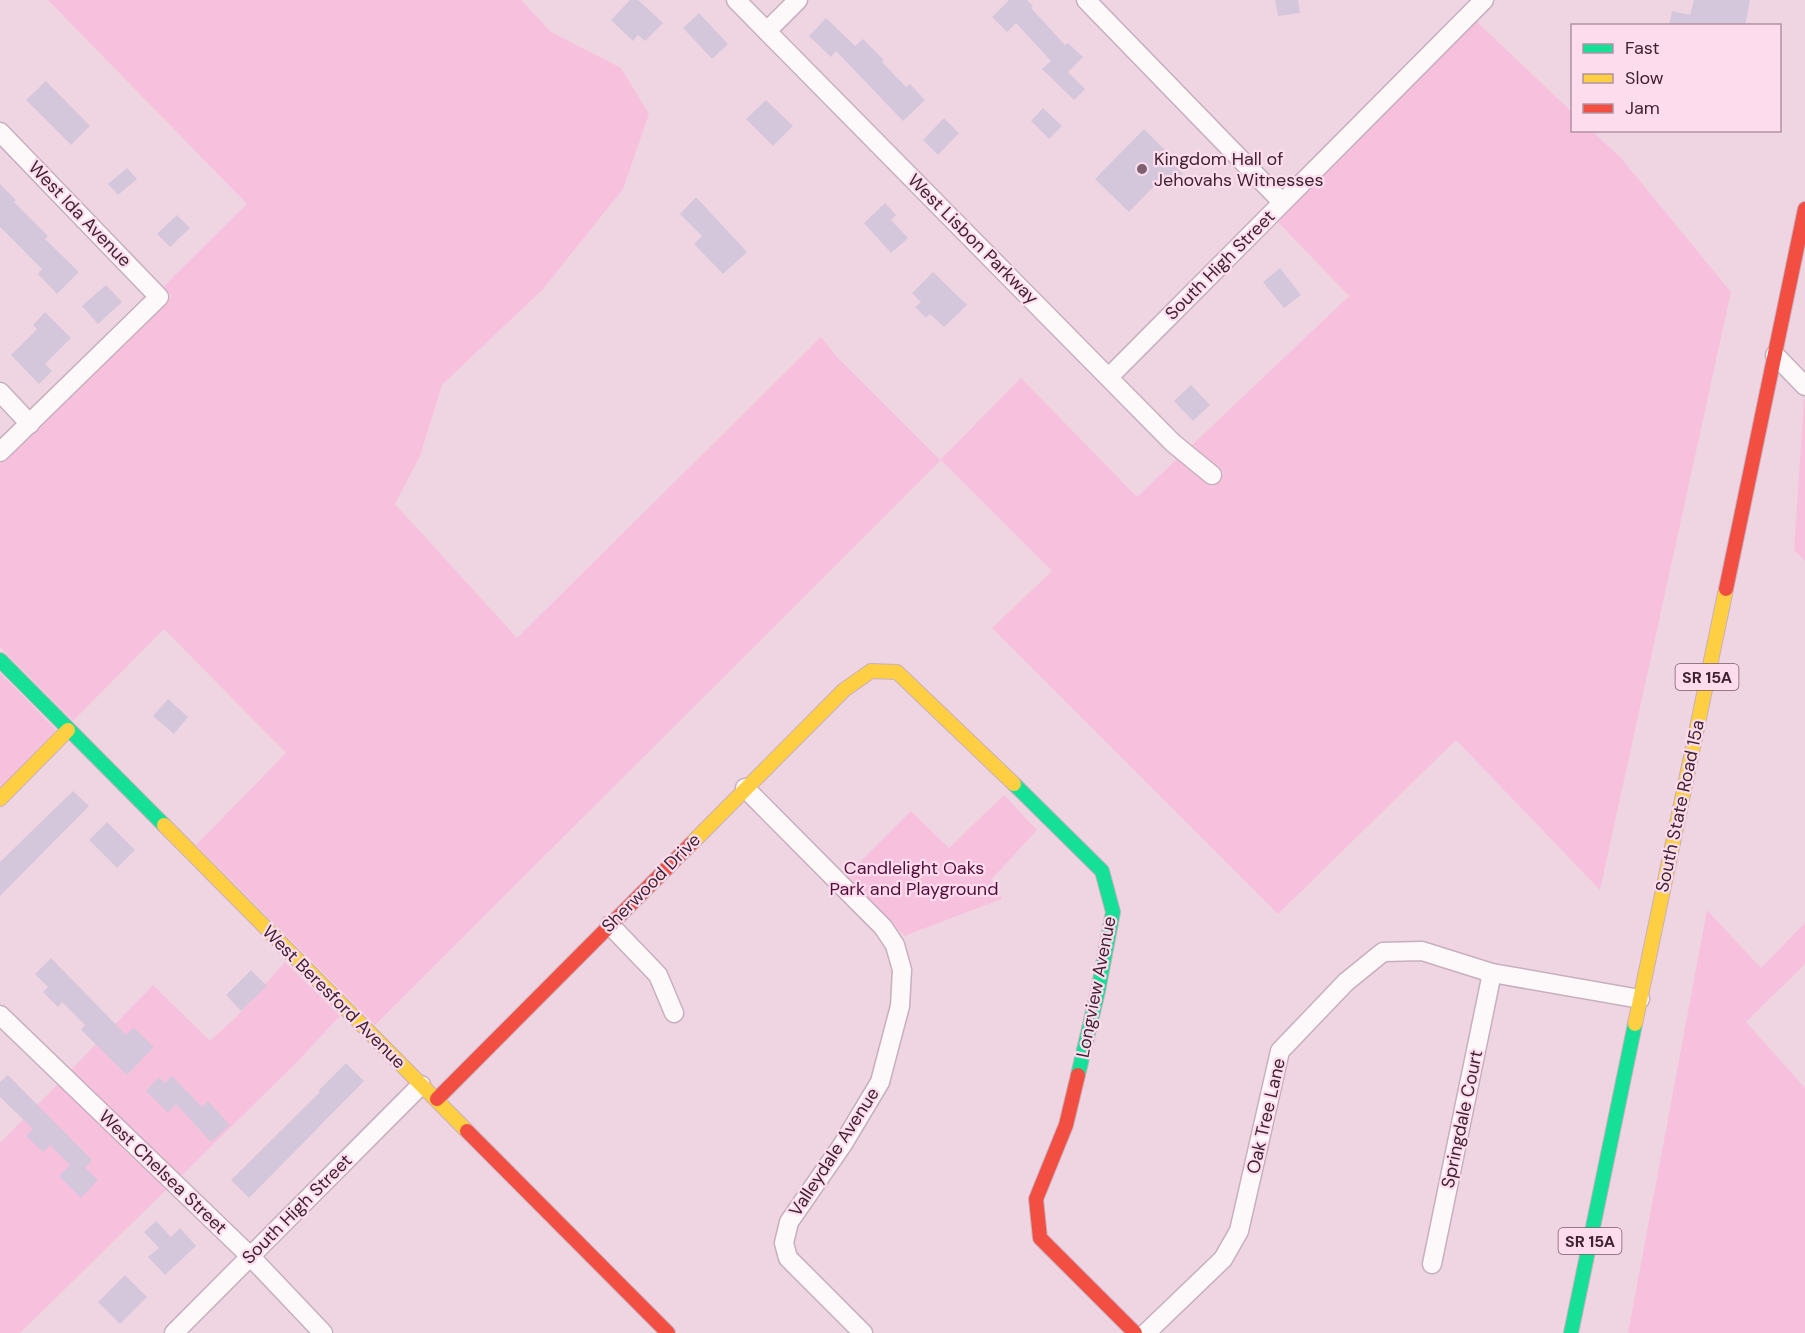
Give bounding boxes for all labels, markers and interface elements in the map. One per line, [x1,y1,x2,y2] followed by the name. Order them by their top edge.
[1571,24,1781,132] legend
[1625,36,1660,60] text: Fast
[1625,66,1664,90] text: Slow
[1625,96,1660,120] text: Jam
[1154,147,1324,192] place label: Kingdom Hall of Jehovahs Witnesses
[23,156,137,272] street label: West Ida Avenue
[1135,162,1149,176] marker: Kingdom Hall of Jehovahs Witnesses
[902,168,1044,310] street label: West Lisbon Parkway
[1160,205,1280,325] street label: South High Street
[1676,664,1738,690] road number: SR 15A
[1650,718,1710,894] street label: South State Road 15a
[596,828,706,938] street label: Sherwood Drive
[830,856,998,901] park label: Candlelight Oaks Park and Playground
[1071,914,1121,1060] street label: Longview Avenue
[257,920,411,1074] street label: West Beresford Avenue
[1436,1048,1488,1190] street label: Springdale Court
[1241,1056,1291,1176] street label: Oak Tree Lane
[783,1083,885,1221] street label: Valleydale Avenue
[94,1104,232,1240] street label: West Chelsea Street
[237,1149,357,1269] street label: South High Street
[1558,1228,1622,1254] road number: SR 15A

